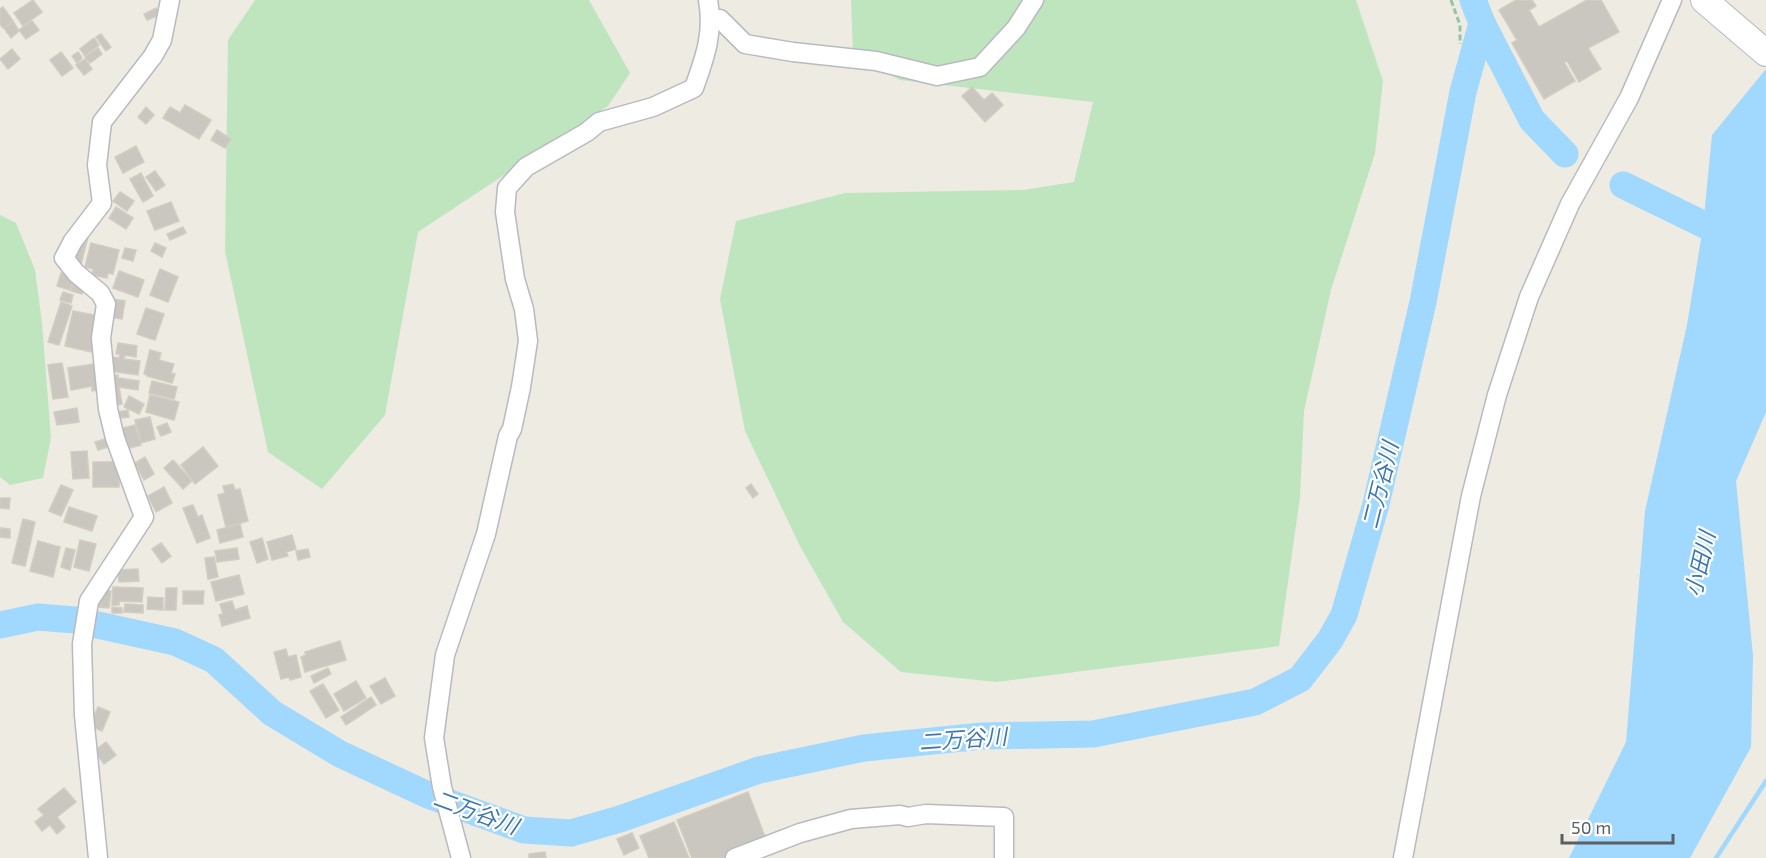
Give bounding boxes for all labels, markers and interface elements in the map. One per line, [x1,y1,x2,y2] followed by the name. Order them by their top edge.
[1356,437,1403,531] water label: 二万谷川
[1679,527,1720,599] water label: 小田川
[918,722,1010,754] water label: 二万谷川
[431,784,524,839] water label: 二万谷川
[1562,807,1673,845] scale bar
[1571,816,1611,838] text: 50 m

